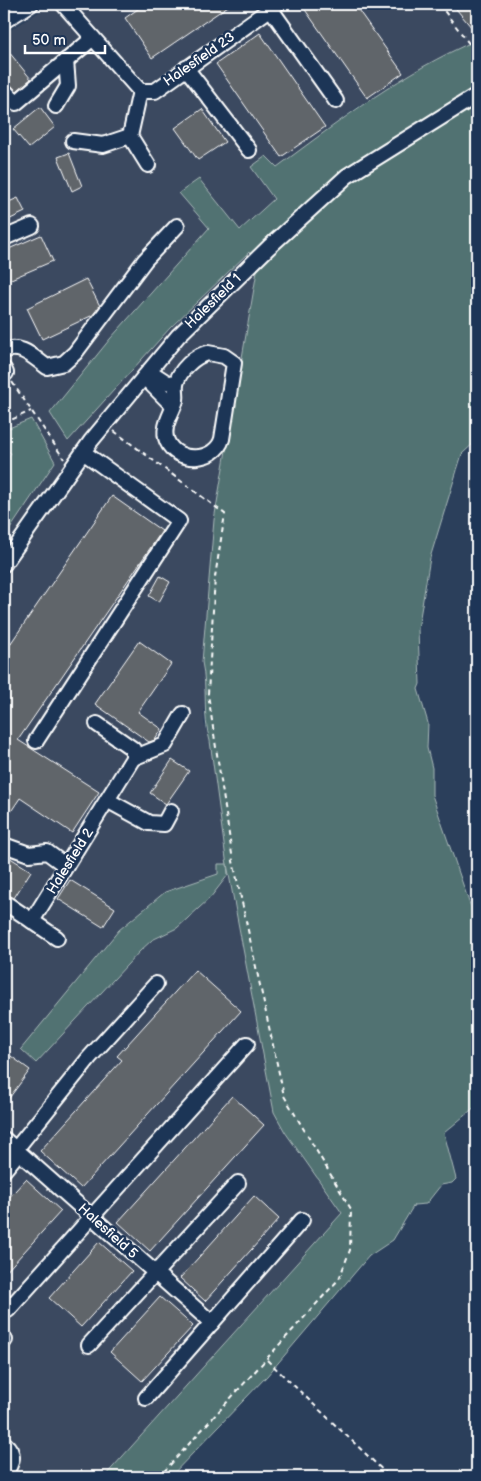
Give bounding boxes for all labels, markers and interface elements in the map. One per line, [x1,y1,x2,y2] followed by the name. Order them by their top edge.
[25,22,105,54] scale bar
[160,28,238,90] street label: Halesfield 23
[32,31,66,50] text: 50 m
[181,270,245,332] street label: Halesfield 1
[43,824,97,897] street label: Halesfield 2
[75,1200,141,1262] street label: Halesfield 5

